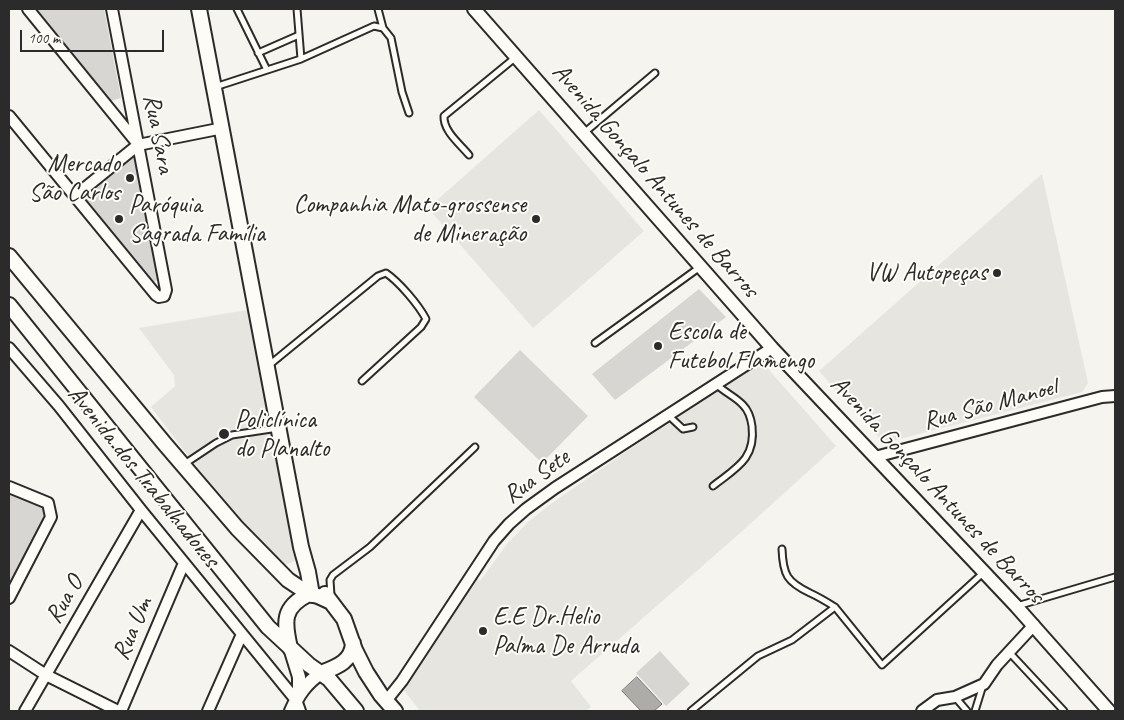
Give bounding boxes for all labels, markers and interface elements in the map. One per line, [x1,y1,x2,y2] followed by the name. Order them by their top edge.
[22,20,166,52] scale bar
[28,29,60,48] text: 100 m
[545,58,765,304] street label: Avenida Gonçalo Antunes de Barros
[136,92,180,176] street label: Rua Sara
[29,149,120,208] place label: Mercado São Carlos
[124,172,136,184] marker: Mercado São Carlos
[129,190,265,249] place label: Paróquia Sagrada Família
[293,190,526,249] place label: Companhia Mato-grossense de Mineração
[113,213,125,225] marker: Paróquia Sagrada Família
[530,213,542,225] marker: Companhia Mato-grossense de Mineração
[866,258,987,288] place label: VW Autopeças
[991,267,1003,279] marker: VW Autopeças
[668,317,814,376] place label: Escola de Futebol Flamengo
[652,340,664,352] marker: Escola de Futebol Flamengo
[824,370,1050,610] street label: Avenida Gonçalo Antunes de Barros
[920,373,1060,437] street label: Rua São Manoel
[61,380,225,574] street label: Avenida dos Trabalhadores
[235,405,329,464] place label: Policlínica do Planalto
[217,427,231,441] marker: Policlínica do Planalto
[498,443,576,511] street label: Rua Sete
[39,571,91,629] street label: Rua O
[107,593,159,665] street label: Rua Um
[493,602,638,661] place label: E.E Dr.Helio Palma De Arruda
[477,625,489,637] marker: E.E Dr.Helio Palma De Arruda

